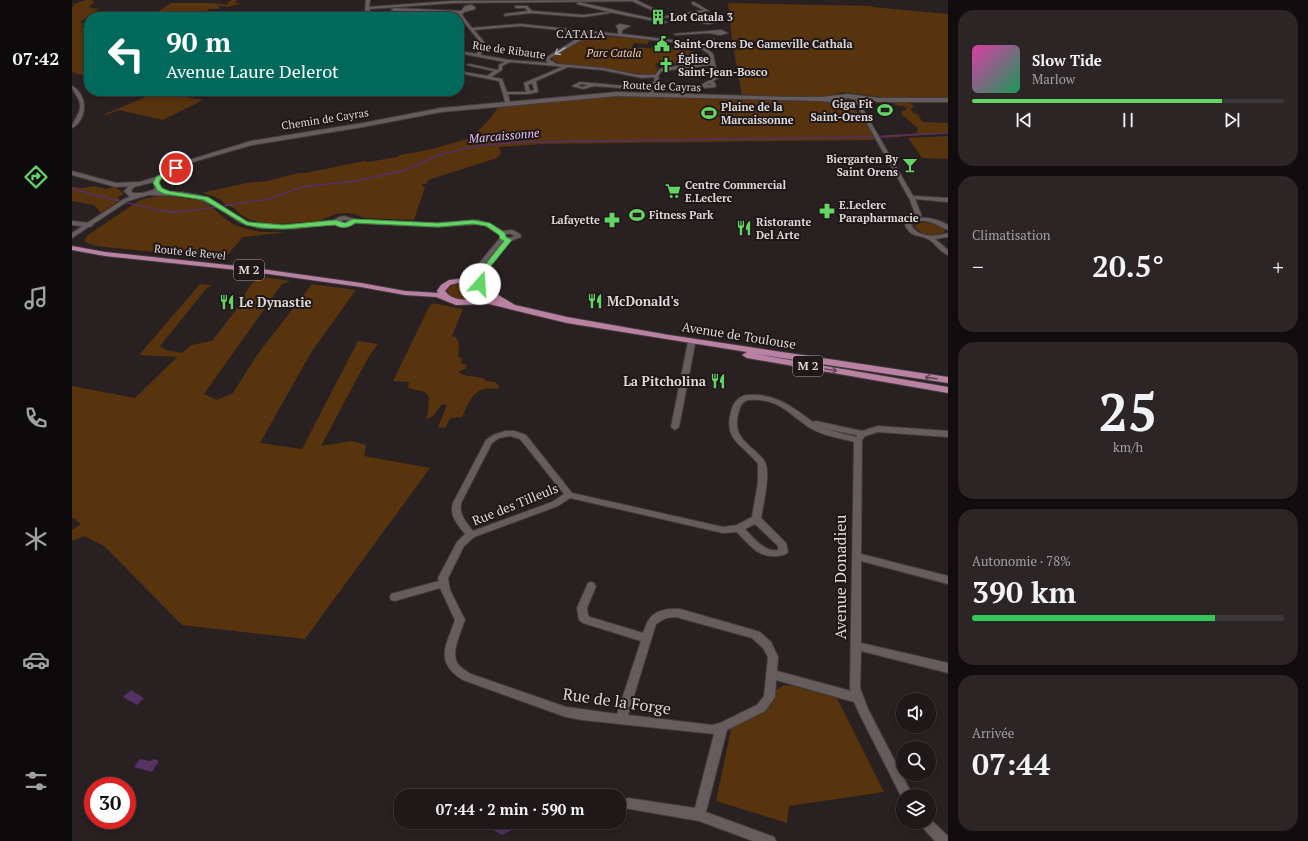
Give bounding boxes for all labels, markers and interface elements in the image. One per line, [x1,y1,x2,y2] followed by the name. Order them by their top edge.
[649,8,667,26] building icon: Lot Catala 3
[670,10,733,24] place label: Lot Catala 3
[166,23,231,60] text: 90 m
[556,26,606,41] district label: CATALA
[100,28,152,80] icon: left
[653,35,671,53] public building icon: Saint-Orens De Gameville Cathala
[674,37,853,51] place label: Saint-Orens De Gameville Cathala
[472,38,547,62] street label: Rue de Ribaute
[13,46,59,70] text: 07:42
[586,46,642,60] park label: Parc Catala
[554,47,566,55] one-way arrow
[1032,50,1102,70] text: Slow Tide
[678,52,768,79] place label: Église Saint-Jean-Bosco
[657,56,675,74] church icon: Église Saint-Jean-Bosco
[166,59,339,83] text: Avenue Laure Delerot
[1032,70,1075,88] text: Marlow
[623,78,702,94] street label: Route de Cayras
[810,97,874,124] place label: Giga Fit Saint-Orens
[721,100,794,127] place label: Plaine de la Marcaissonne
[876,101,894,119] sports icon: Giga Fit Saint-Orens
[700,104,718,122] sports icon: Plaine de la Marcaissonne
[280,105,370,133] street label: Chemin de Cayras
[1013,109,1035,131] icon: previous
[1117,109,1139,131] icon: pause
[1221,109,1243,131] icon: next
[467,125,541,146] water label: Marcaissonne
[159,151,193,185] pin
[826,152,898,179] place label: Biergarten By Saint Orens
[901,156,919,174] bar icon: Biergarten By Saint Orens
[165,157,187,179] icon: arrive
[22,163,50,191] icon: directions
[685,178,786,205] place label: Centre Commercial E.Leclerc
[664,182,682,200] supermarket icon: Centre Commercial E.Leclerc
[839,198,919,225] place label: E.Leclerc Parapharmacie
[818,202,836,220] pharmacy icon: E.Leclerc Parapharmacie
[628,206,646,224] sports icon: Fitness Park
[649,208,714,222] place label: Fitness Park
[603,211,621,229] pharmacy icon: Lafayette
[551,213,600,227] place label: Lafayette
[756,215,812,242] place label: Ristorante Del Arte
[735,219,753,237] restaurant icon: Ristorante Del Arte
[972,226,1051,244] text: Climatisation
[153,241,227,263] street label: Route de Revel
[1092,246,1164,286] text: 20.5°
[972,252,984,281] text: −
[1272,252,1284,281] text: +
[234,260,264,280] road number: M 2
[459,263,501,305] position arrow
[22,284,50,312] icon: music
[586,292,604,310] restaurant icon: McDonald's
[607,292,679,310] place label: McDonald's
[218,293,236,311] restaurant icon: Le Dynastie
[239,293,311,311] place label: Le Dynastie
[681,317,797,353] street label: Avenue de Toulouse
[793,356,823,376] road number: M 2
[824,366,837,374] one-way arrow
[623,372,707,390] place label: La Pitcholina
[709,372,727,390] restaurant icon: La Pitcholina
[925,374,938,382] one-way arrow
[1099,377,1157,446] text: 25
[22,404,50,432] icon: phone
[1113,438,1143,456] text: km/h
[469,479,561,529] street label: Rue des Tilleuls
[829,515,851,639] street label: Avenue Donadieu
[22,525,50,553] icon: climate
[972,552,1071,570] text: Autonomie · 78%
[972,572,1076,612] text: 390 km
[22,646,50,674] icon: car
[561,683,673,719] street label: Rue de la Forge
[896,693,936,829] map controls
[896,693,936,733] button: sound
[972,724,1014,742] text: Arrivée
[896,741,936,781] button: search
[972,744,1050,784] text: 07:44
[22,767,50,795] icon: filters
[84,777,136,829] speed limit sign: 30
[896,789,936,829] button: layers
[436,799,584,819] text: 07:44 · 2 min · 590 m

